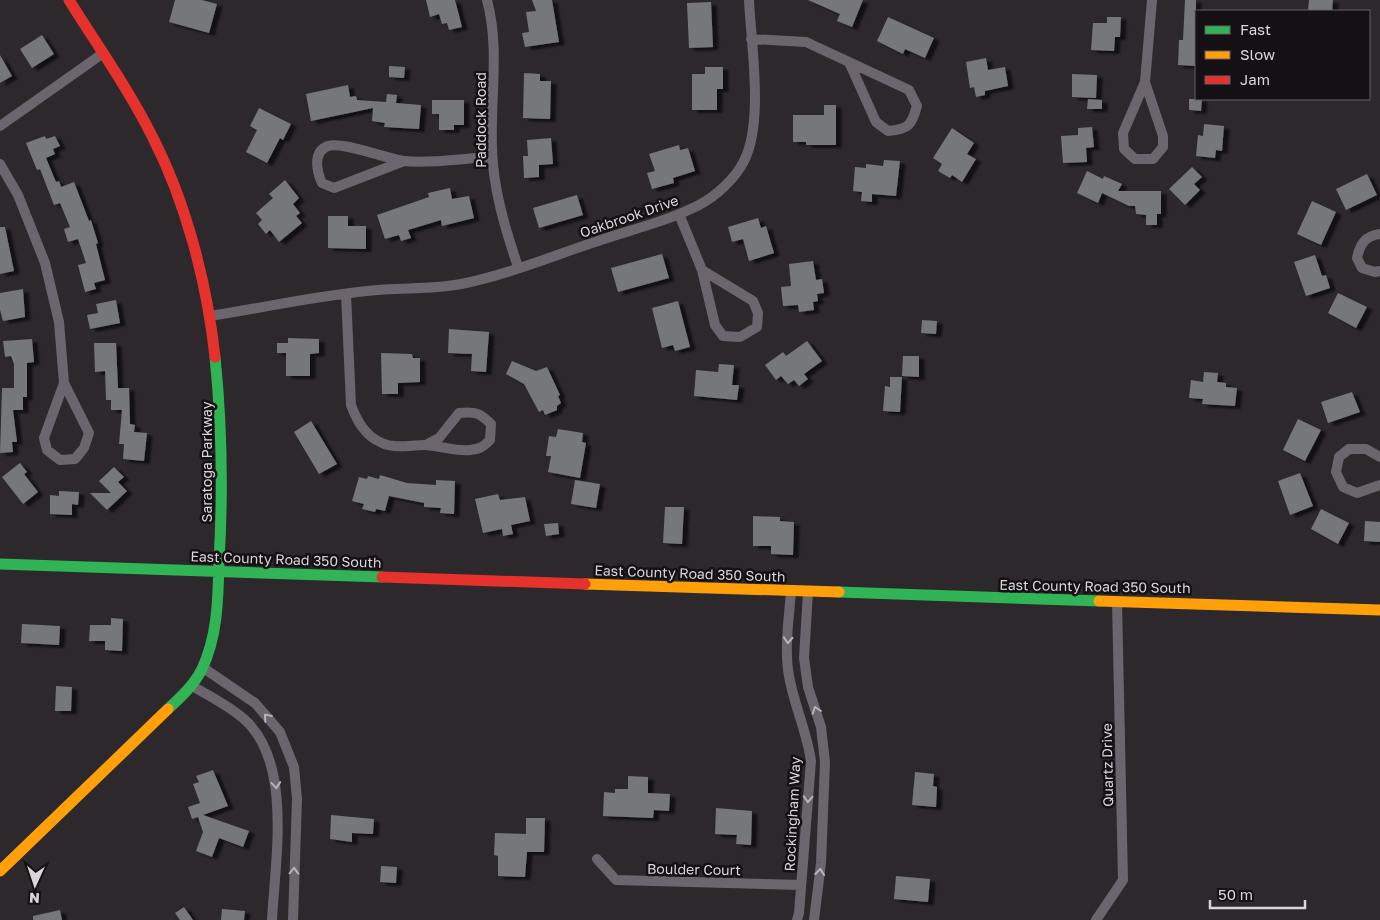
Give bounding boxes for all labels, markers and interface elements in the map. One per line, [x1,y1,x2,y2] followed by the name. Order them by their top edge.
[1195,10,1370,100] legend
[1240,20,1271,38] text: Fast
[1240,45,1275,63] text: Slow
[1240,70,1270,88] text: Jam
[472,72,489,168] street label: Paddock Road
[578,191,680,241] street label: Oakbrook Drive
[198,401,215,522] street label: Saratoga Parkway
[190,547,382,571] street label: East County Road 350 South
[594,561,786,585] street label: East County Road 350 South
[999,576,1191,596] street label: East County Road 350 South
[782,636,793,644] one-way arrow
[811,707,821,715] one-way arrow
[263,713,272,722] one-way arrow
[1098,723,1116,807] street label: Quartz Drive
[781,756,804,872] street label: Rockingham Way
[270,781,281,789] one-way arrow
[803,796,814,804] one-way arrow
[10,860,60,910] north arrow
[647,860,741,878] street label: Boulder Court
[289,867,300,875] one-way arrow
[814,867,825,875] one-way arrow
[1210,878,1305,910] scale bar
[1218,885,1253,903] text: 50 m
[29,890,40,907] text: N

